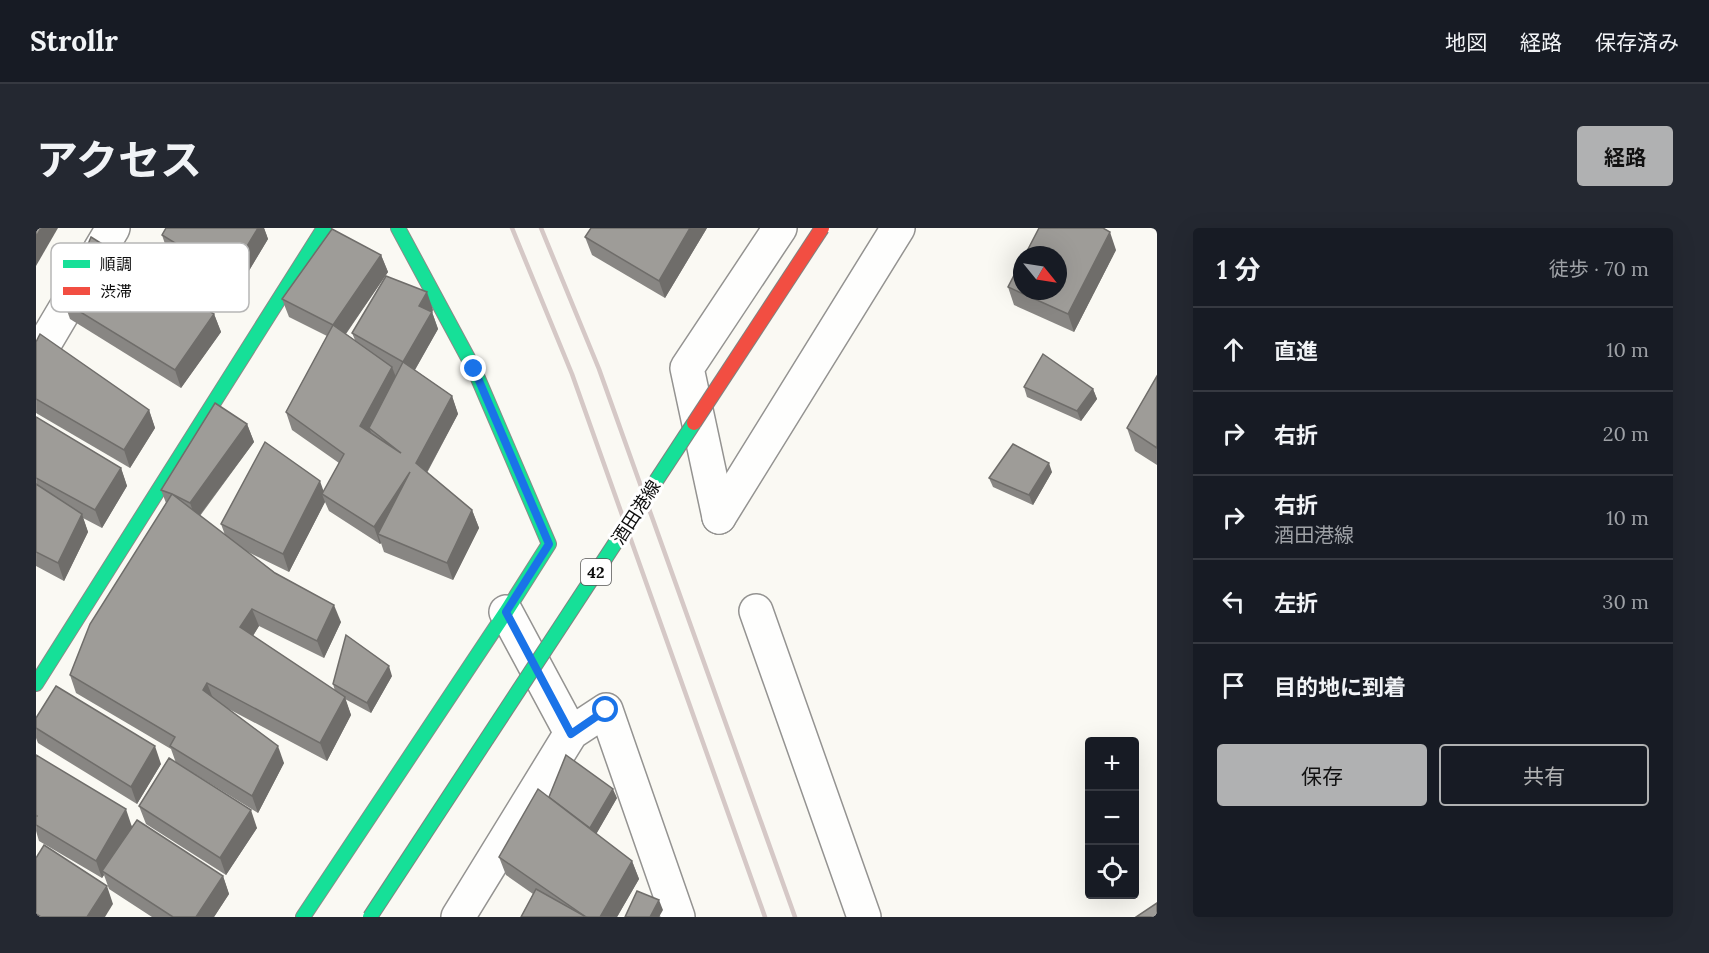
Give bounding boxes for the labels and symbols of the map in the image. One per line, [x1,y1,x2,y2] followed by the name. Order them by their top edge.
[51,243,249,312] legend
[1013,246,1067,300] north arrow
[100,254,132,274] text: 順調
[100,281,132,301] text: 渋滞
[460,355,486,381] route end
[607,476,665,548] street label: 酒田港線
[581,559,611,585] road number: 42
[592,696,618,722] route start

